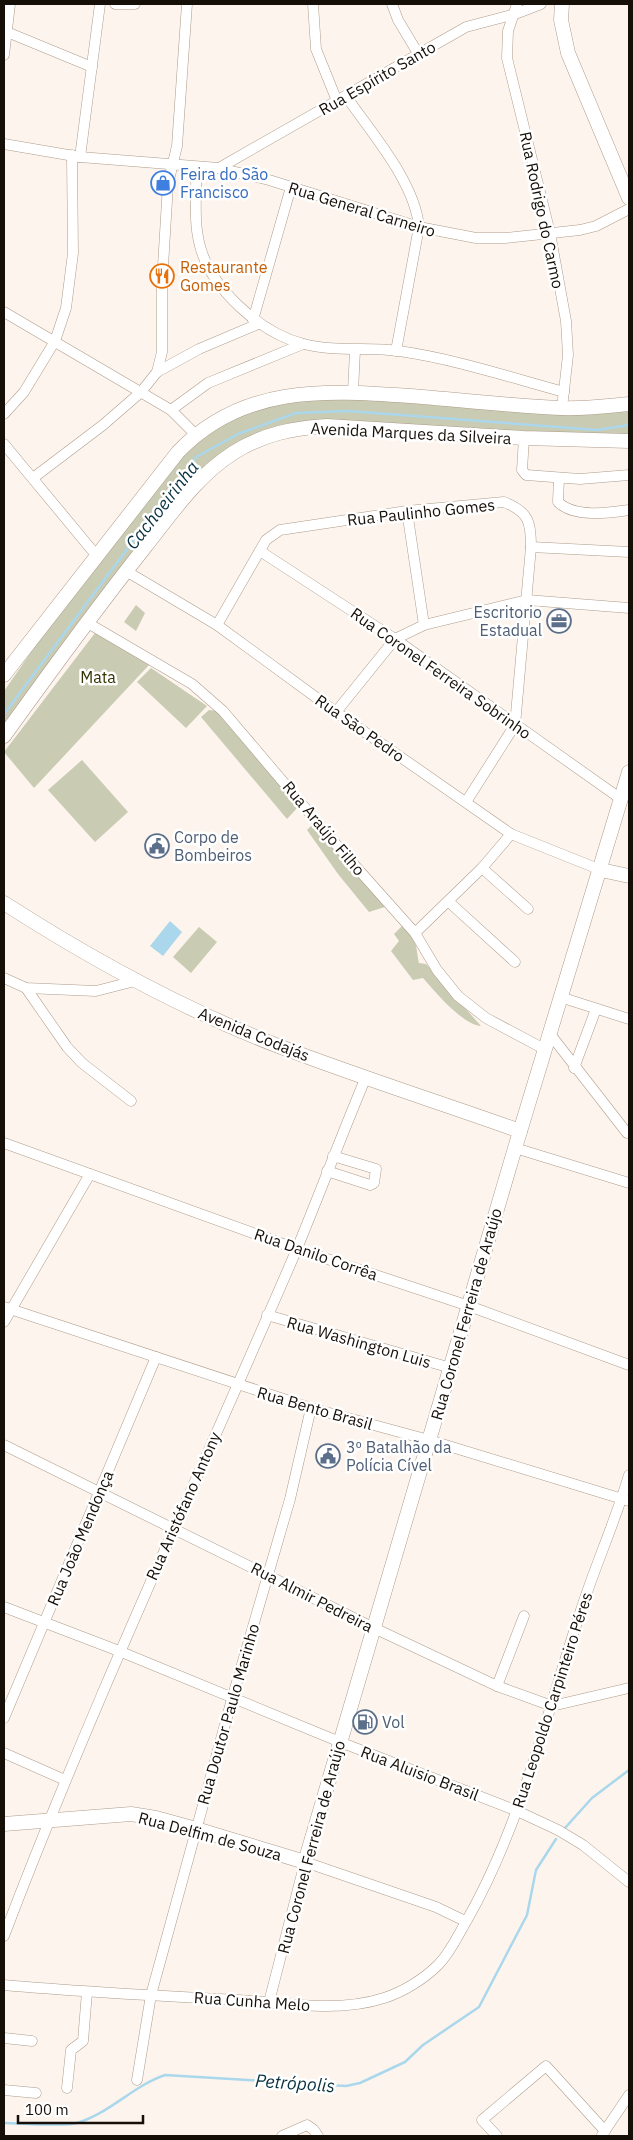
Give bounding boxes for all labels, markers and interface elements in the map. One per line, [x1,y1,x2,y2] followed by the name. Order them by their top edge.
[315,36,439,120] street label: Rua Espírito Santo
[516,130,568,290] street label: Rua Rodrigo do Carmo
[180,164,268,202] place label: Feira do São Francisco
[150,170,176,196] shop icon: Feira do São Francisco
[286,177,438,241] street label: Rua General Carneiro
[180,257,268,295] place label: Restaurante Gomes
[149,263,175,289] restaurant icon: Restaurante Gomes
[310,418,512,448] street label: Avenida Marques da Silveira
[120,456,204,554] water label: Cachoeirinha
[346,494,496,530] street label: Rua Paulinho Gomes
[474,602,542,640] place label: Escritorio Estadual
[347,603,535,743] street label: Rua Coronel Ferreira Sobrinho
[546,608,572,634] office icon: Escritorio Estadual
[80,667,116,687] park label: Mata
[311,690,409,766] street label: Rua São Pedro
[279,777,369,879] street label: Rua Araújo Filho
[174,827,252,865] place label: Corpo de Bombeiros
[144,833,170,859] public building icon: Corpo de Bombeiros
[195,1003,313,1065] street label: Avenida Codajás
[426,1206,506,1422] street label: Rua Coronel Ferreira de Araújo
[252,1224,381,1285] street label: Rua Danilo Corrêa
[285,1312,433,1372] street label: Rua Washington Luis
[255,1382,375,1434] street label: Rua Bento Brasil
[141,1429,225,1583] street label: Rua Aristófano Antony
[346,1437,452,1475] place label: 3º Batalhão da Polícia Cível
[315,1443,341,1469] public building icon: 3º Batalhão da Polícia Cível
[42,1467,118,1609] street label: Rua João Mendonça
[248,1558,377,1637] street label: Rua Almir Pedreira
[508,1589,596,1811] street label: Rua Leopoldo Carpinteiro Péres
[193,1621,263,1807] street label: Rua Doutor Paulo Marinho
[352,1709,378,1735] fuel station icon: Vol
[382,1712,405,1732] place label: Vol
[273,1738,349,1956] street label: Rua Coronel Ferreira de Araújo
[358,1741,482,1805] street label: Rua Aluisio Brasil
[136,1807,284,1865] street label: Rua Delfim de Souza
[193,1987,311,2015] street label: Rua Cunha Melo
[254,2069,336,2097] water label: Petrópolis
[18,2092,142,2124] scale bar
[25,2100,69,2119] text: 100 m

